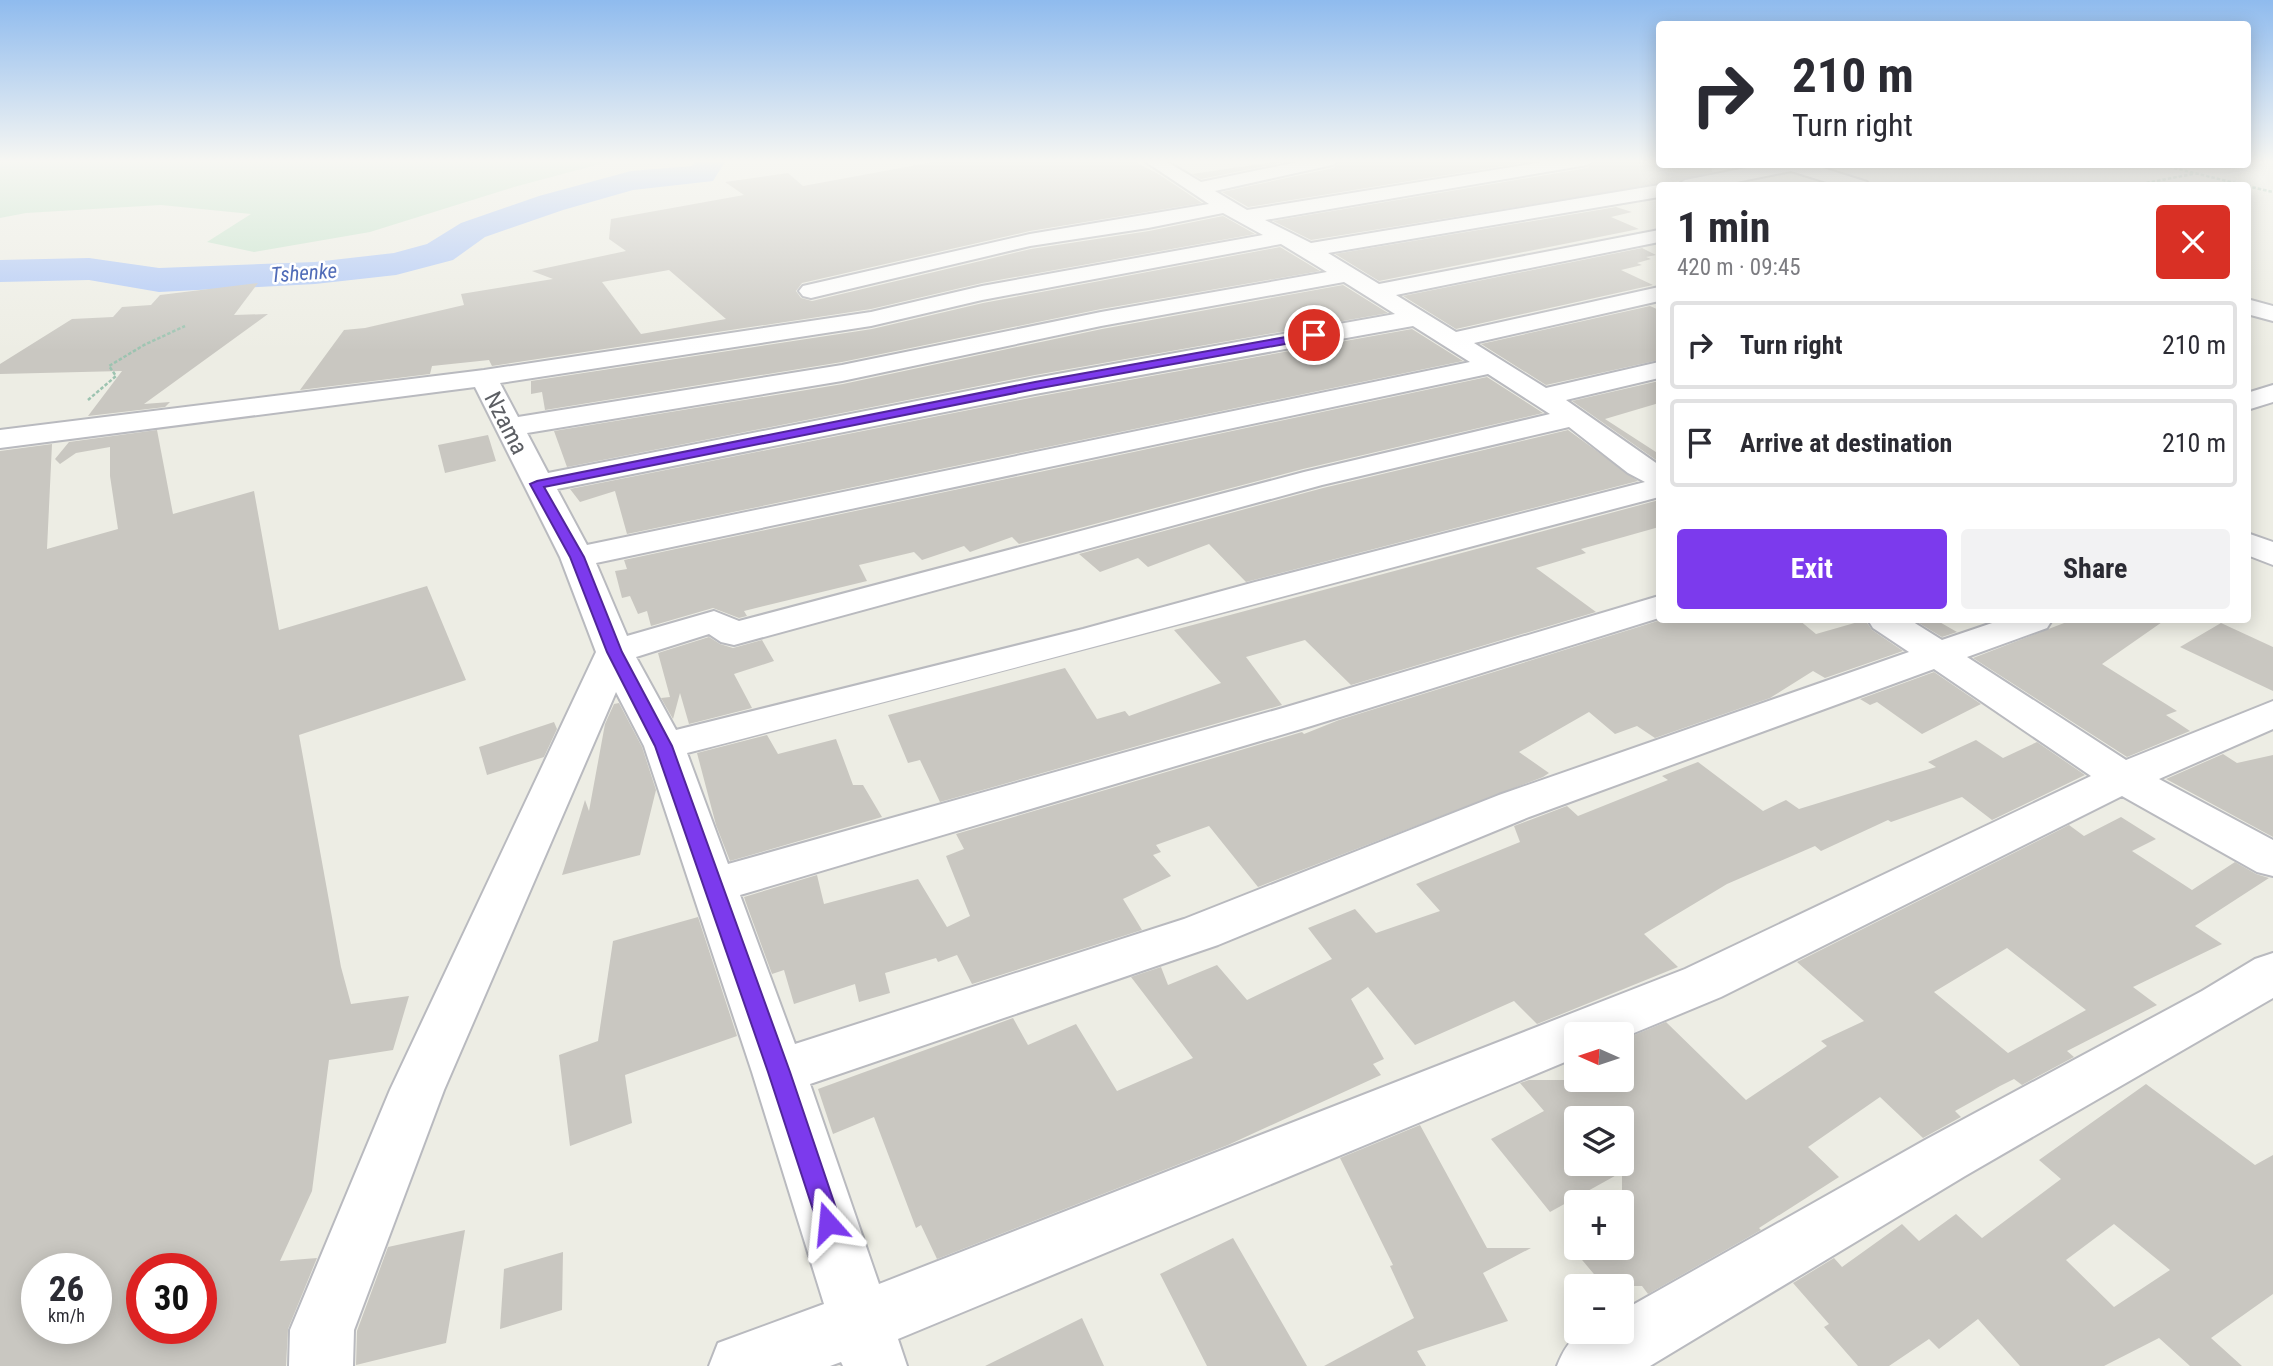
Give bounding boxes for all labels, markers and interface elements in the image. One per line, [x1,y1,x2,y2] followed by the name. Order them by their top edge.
[1792,47,1914,104] text: 210 m
[1677,49,1768,140] icon: right
[1792,106,1913,144] text: Turn right
[1677,203,1770,252] text: 1 min
[2156,205,2230,279] button: close
[1677,254,1801,281] text: 420 m · 09:45
[270,259,338,287] water label: Tshenke
[1284,305,1344,365] pin
[1295,316,1333,354] icon: arrive
[1681,326,1719,364] icon: right
[1740,330,1842,360] text: Turn right
[2162,330,2226,360] text: 210 m
[478,387,534,459] street label: Nzama
[1681,424,1719,462] icon: arrive
[1740,428,1952,458] text: Arrive at destination
[2162,428,2226,458] text: 210 m
[1677,529,1947,609] button: Exit
[1961,529,2230,609] button: Share
[1564,1022,1634,1092] north arrow
[1564,1022,1634,1344] map controls
[1564,1106,1634,1176] button: layers
[791,1186,865,1260] position arrow
[1564,1190,1634,1260] button: +
[126,1253,217,1344] speed limit sign: 30
[49,1269,84,1310] text: 26
[1564,1274,1634,1344] button: −
[48,1305,85,1326] text: km/h

